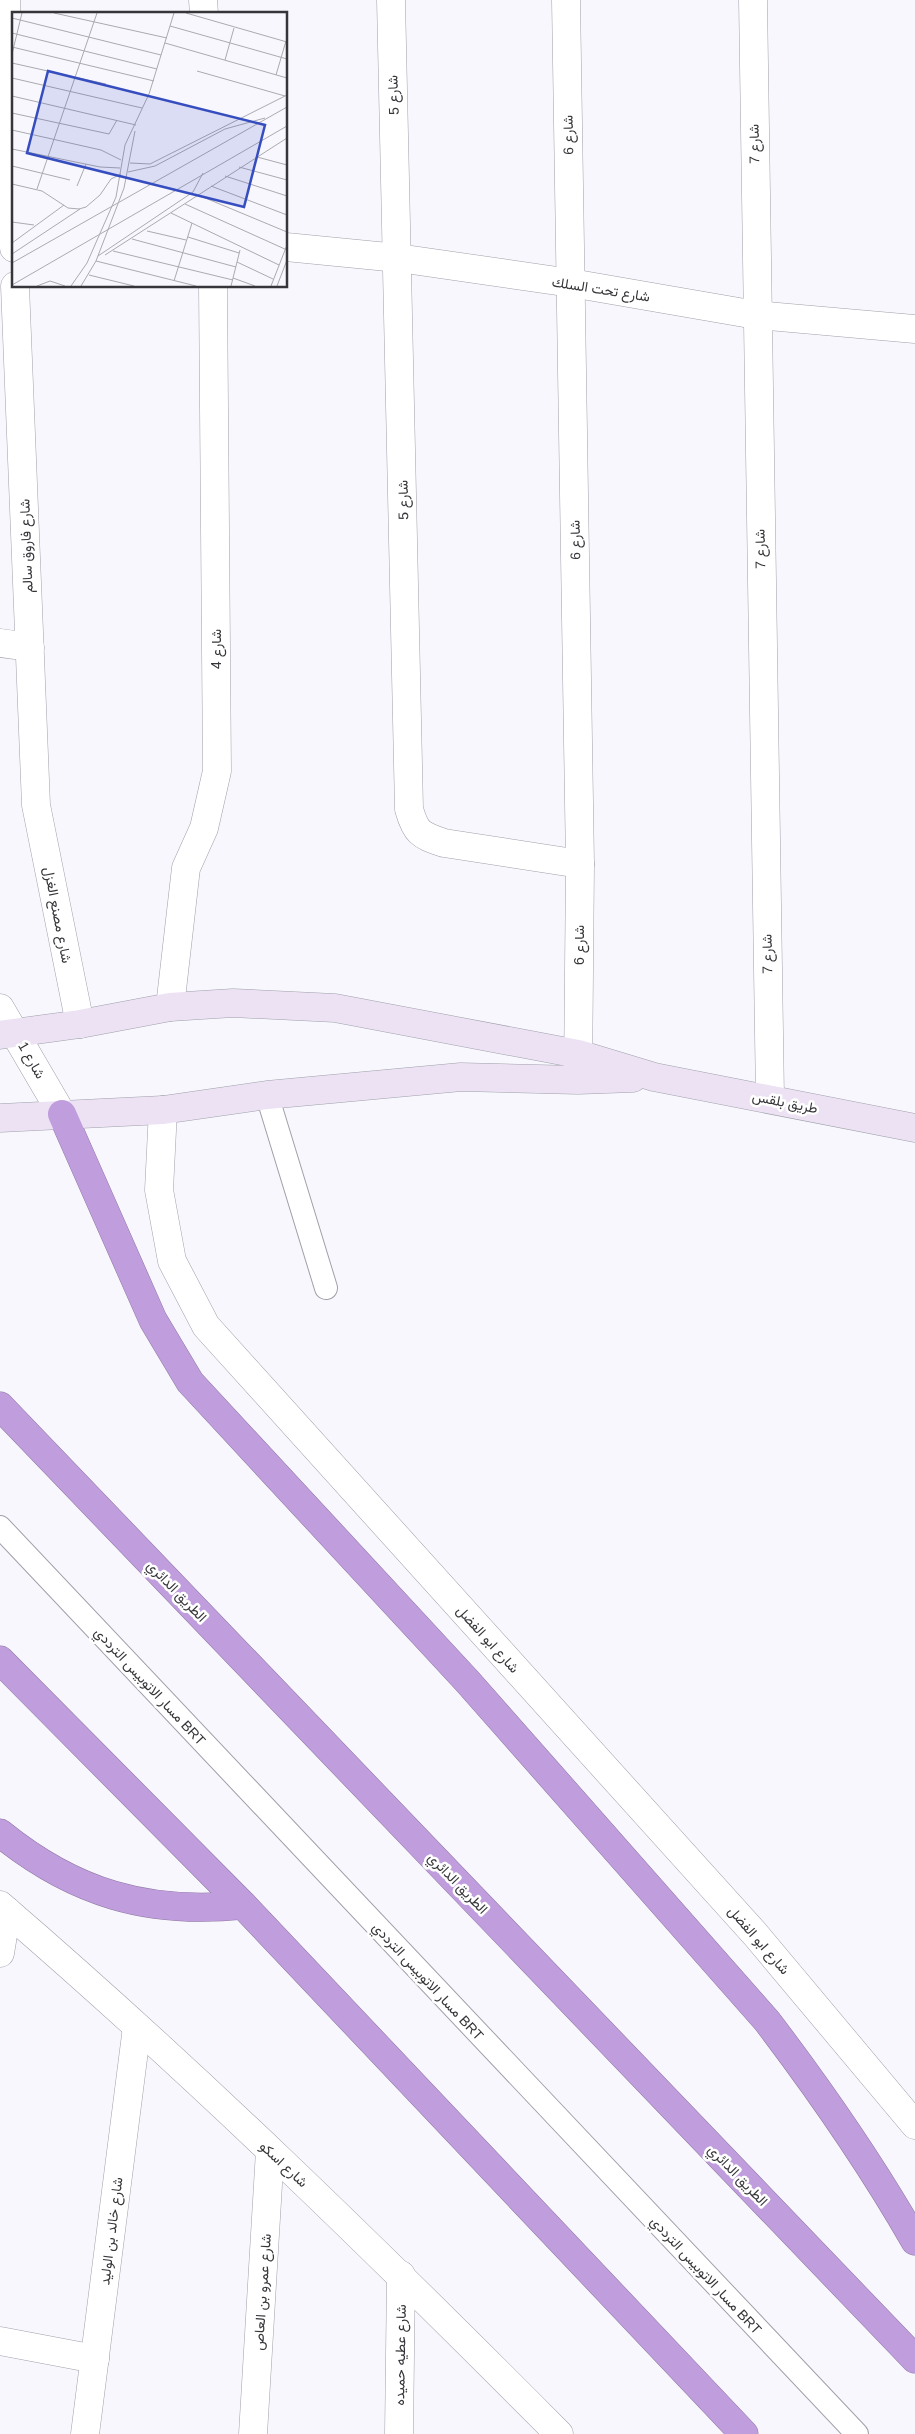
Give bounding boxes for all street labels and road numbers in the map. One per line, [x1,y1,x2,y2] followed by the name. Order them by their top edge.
[384,75,405,115] street label: شارع 5
[560,115,579,155] street label: شارع 6
[746,124,765,164] street label: شارع 7
[550,273,651,308] street label: شارع تحت السلك
[395,480,414,520] street label: شارع 5
[16,499,39,593] street label: شارع فاروق سالم
[567,520,586,560] street label: شارع 6
[752,529,771,569] street label: شارع 7
[208,629,227,669] street label: شارع 4
[38,865,75,965] street label: شارع مصنع الغزل
[571,925,590,965] street label: شارع 6
[759,934,778,974] street label: شارع 7
[13,1039,49,1083] street label: شارع 1
[751,1088,819,1117] street label: طريق بلقس
[141,1557,210,1628] street label: الطريق الدائري
[451,1602,522,1678] street label: شارع ابو الفضل
[88,1624,209,1751] street label: مسار الاتوبيس الترددي BRT
[422,1849,491,1920] street label: الطريق الدائري
[723,1903,793,1979] street label: شارع ابو الفضل
[366,1919,487,2046] street label: مسار الاتوبيس الترددي BRT
[255,2138,311,2192] street label: شارع اسكو
[702,2141,771,2212] street label: الطريق الدائري
[96,2176,129,2286] street label: شارع خالد بن الوليد
[644,2213,765,2340] street label: مسار الاتوبيس الترددي BRT
[250,2233,277,2351] street label: شارع عمرو بن العاص
[391,2304,412,2406] street label: شارع عطيه حميده

